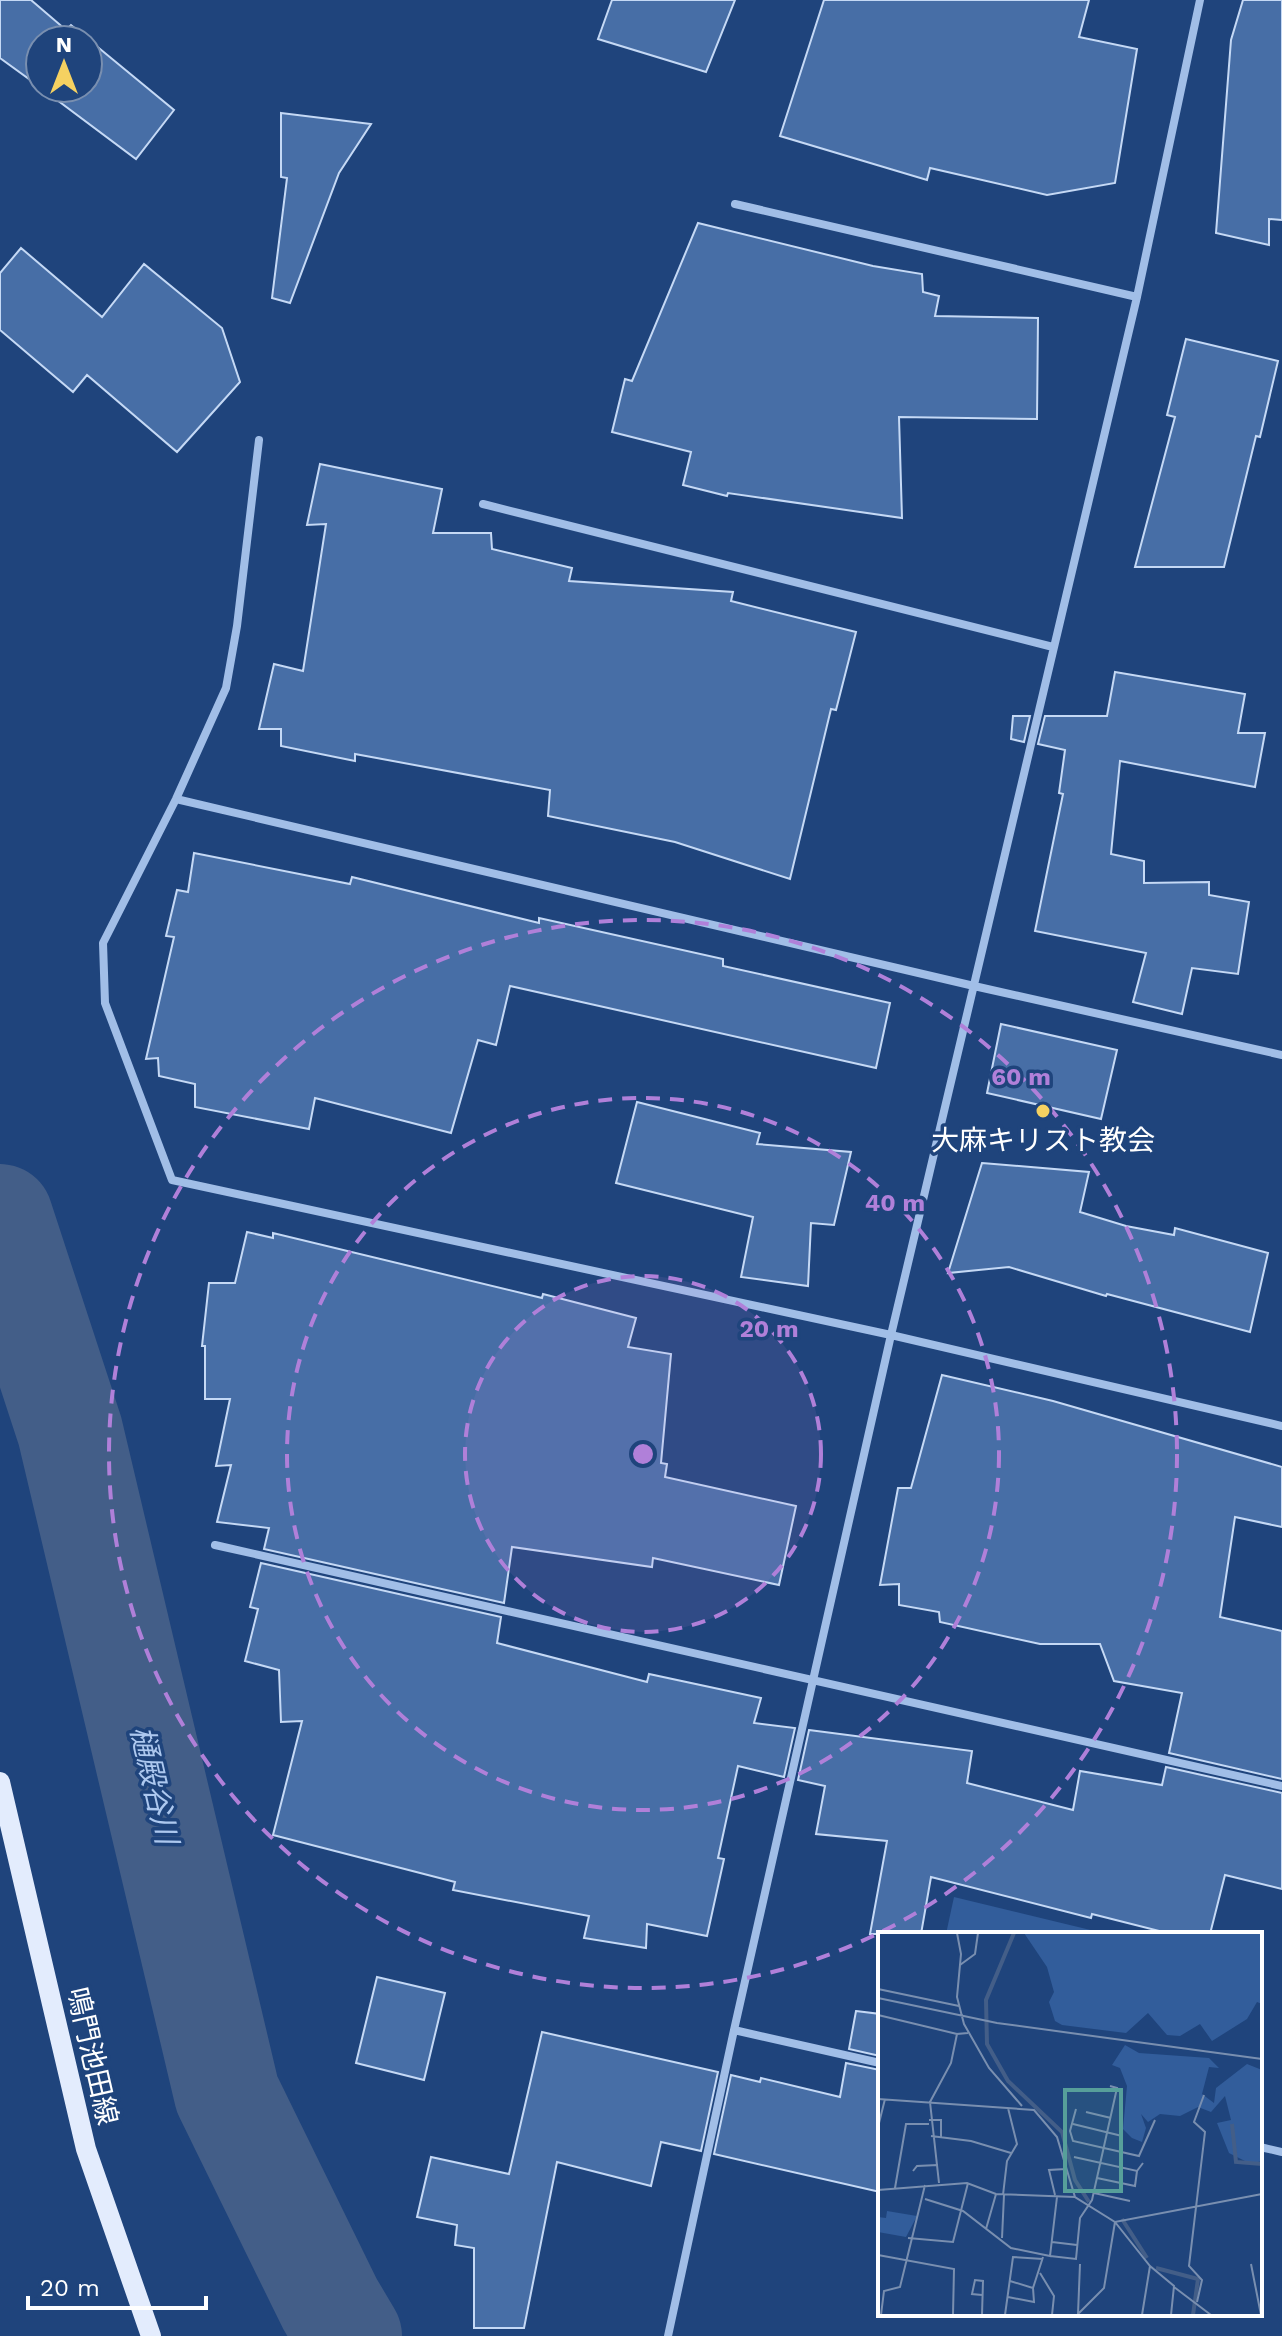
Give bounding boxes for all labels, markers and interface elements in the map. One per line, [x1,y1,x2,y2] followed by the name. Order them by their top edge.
[24,24,104,104] north arrow
[56,32,72,57] text: N
[991,1063,1051,1091] text: 60 m
[1034,1102,1052,1120] marker: 大麻キリスト教会
[931,1124,1155,1157] place label: 大麻キリスト教会
[865,1189,925,1217] text: 40 m
[739,1315,799,1343] text: 20 m
[629,1440,657,1468] centre of rings
[124,1722,186,1850] water label: 樋殿谷川
[878,1932,1262,2316] inset map
[61,1984,124,2128] street label: 鳴門池田線
[28,2260,206,2310] scale bar
[40,2274,100,2302] text: 20 m

